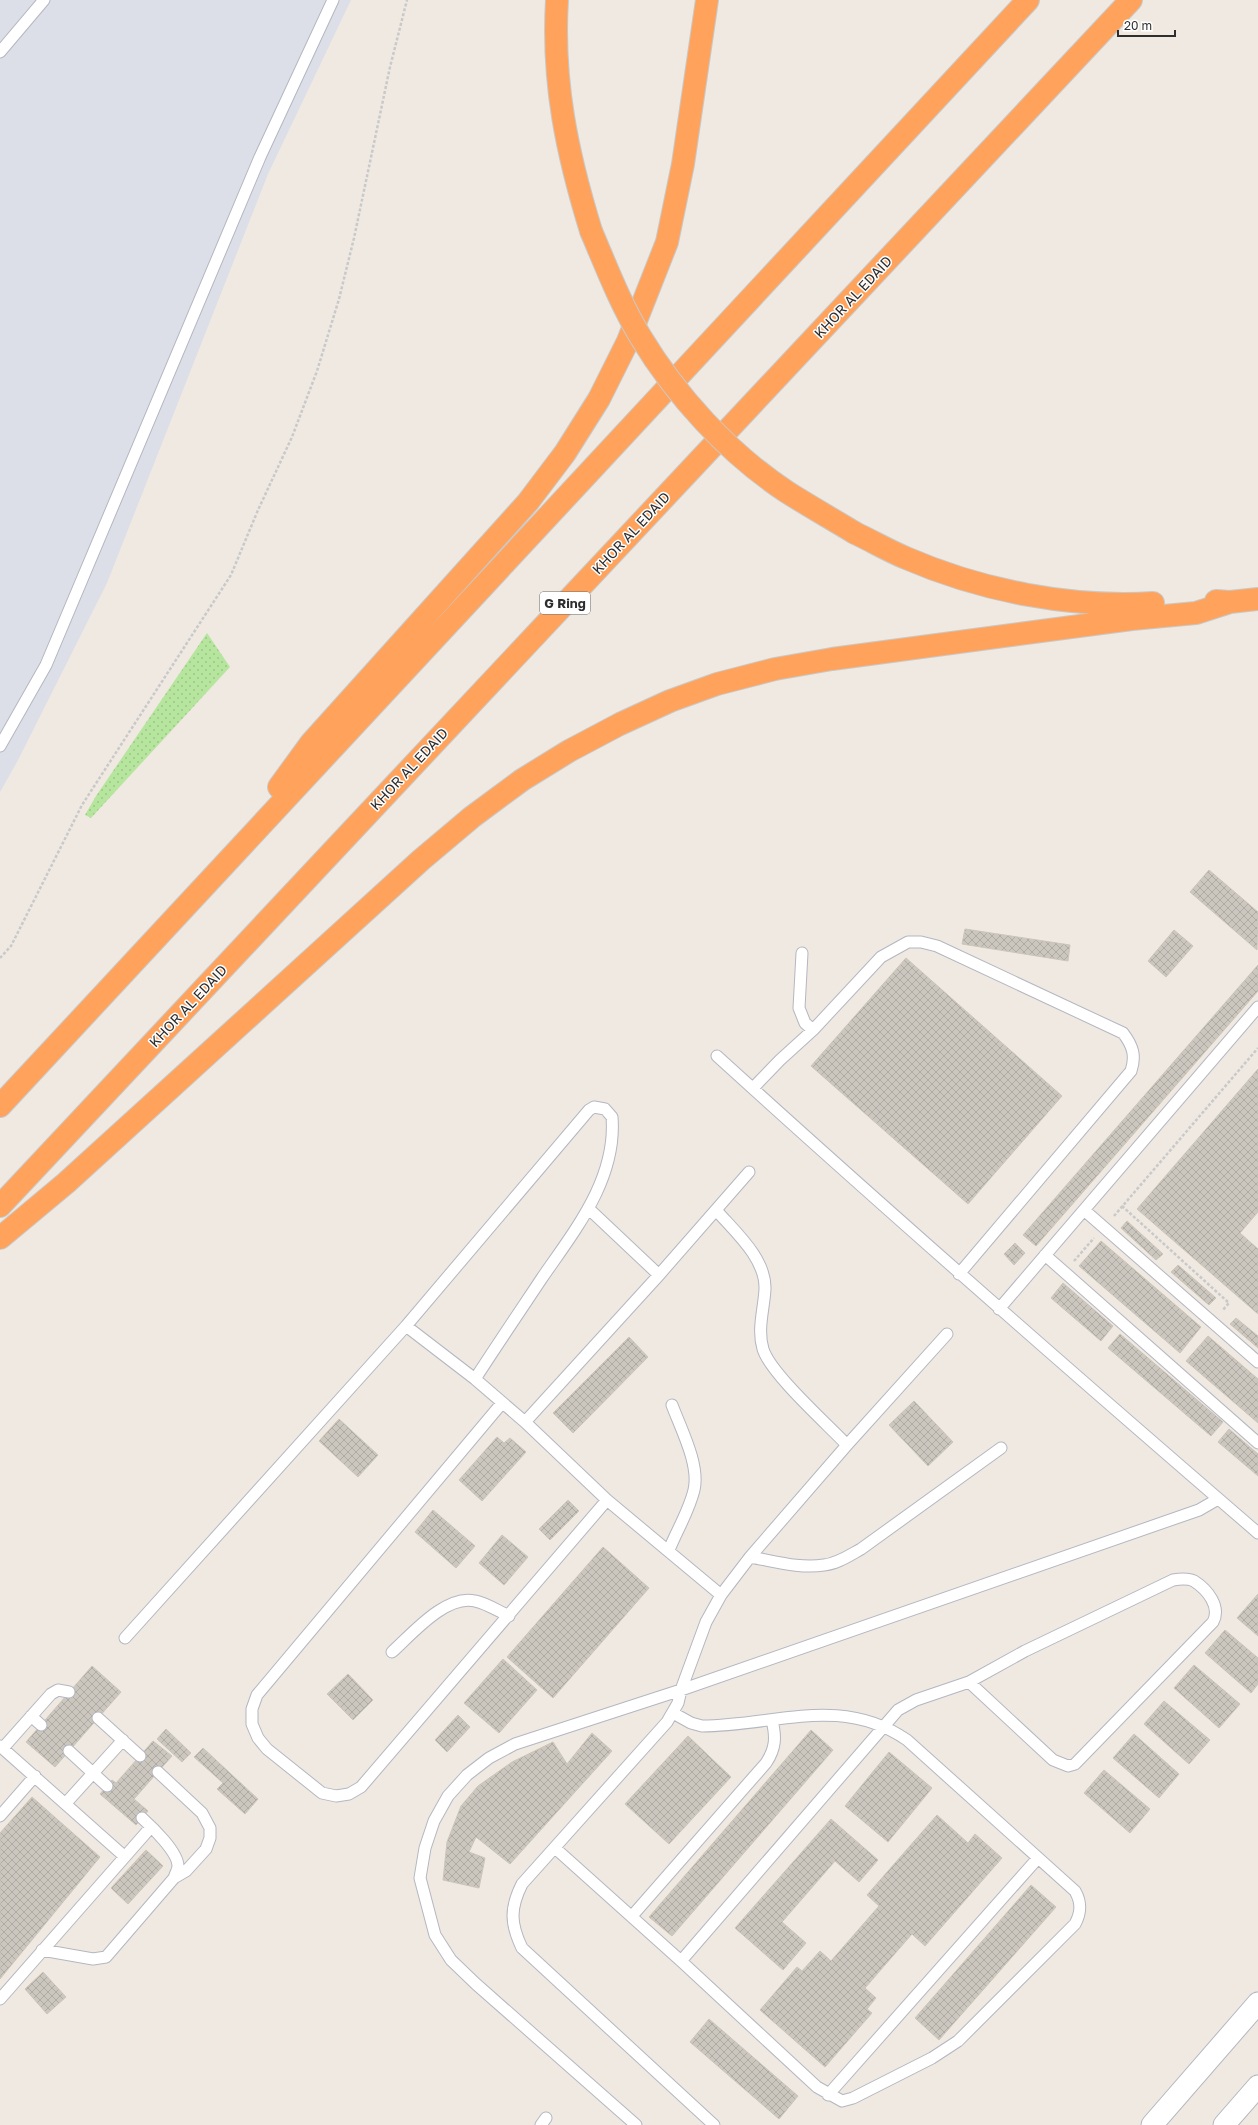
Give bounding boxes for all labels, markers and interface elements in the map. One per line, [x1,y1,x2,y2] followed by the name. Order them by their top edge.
[1118,12,1175,38] scale bar
[1124,18,1152,33] text: 20 m
[810,252,895,341] street label: KHOR AL EDAID
[588,488,673,577] street label: KHOR AL EDAID
[540,592,590,614] road number: G Ring
[366,724,451,813] street label: KHOR AL EDAID
[145,961,230,1050] street label: KHOR AL EDAID

